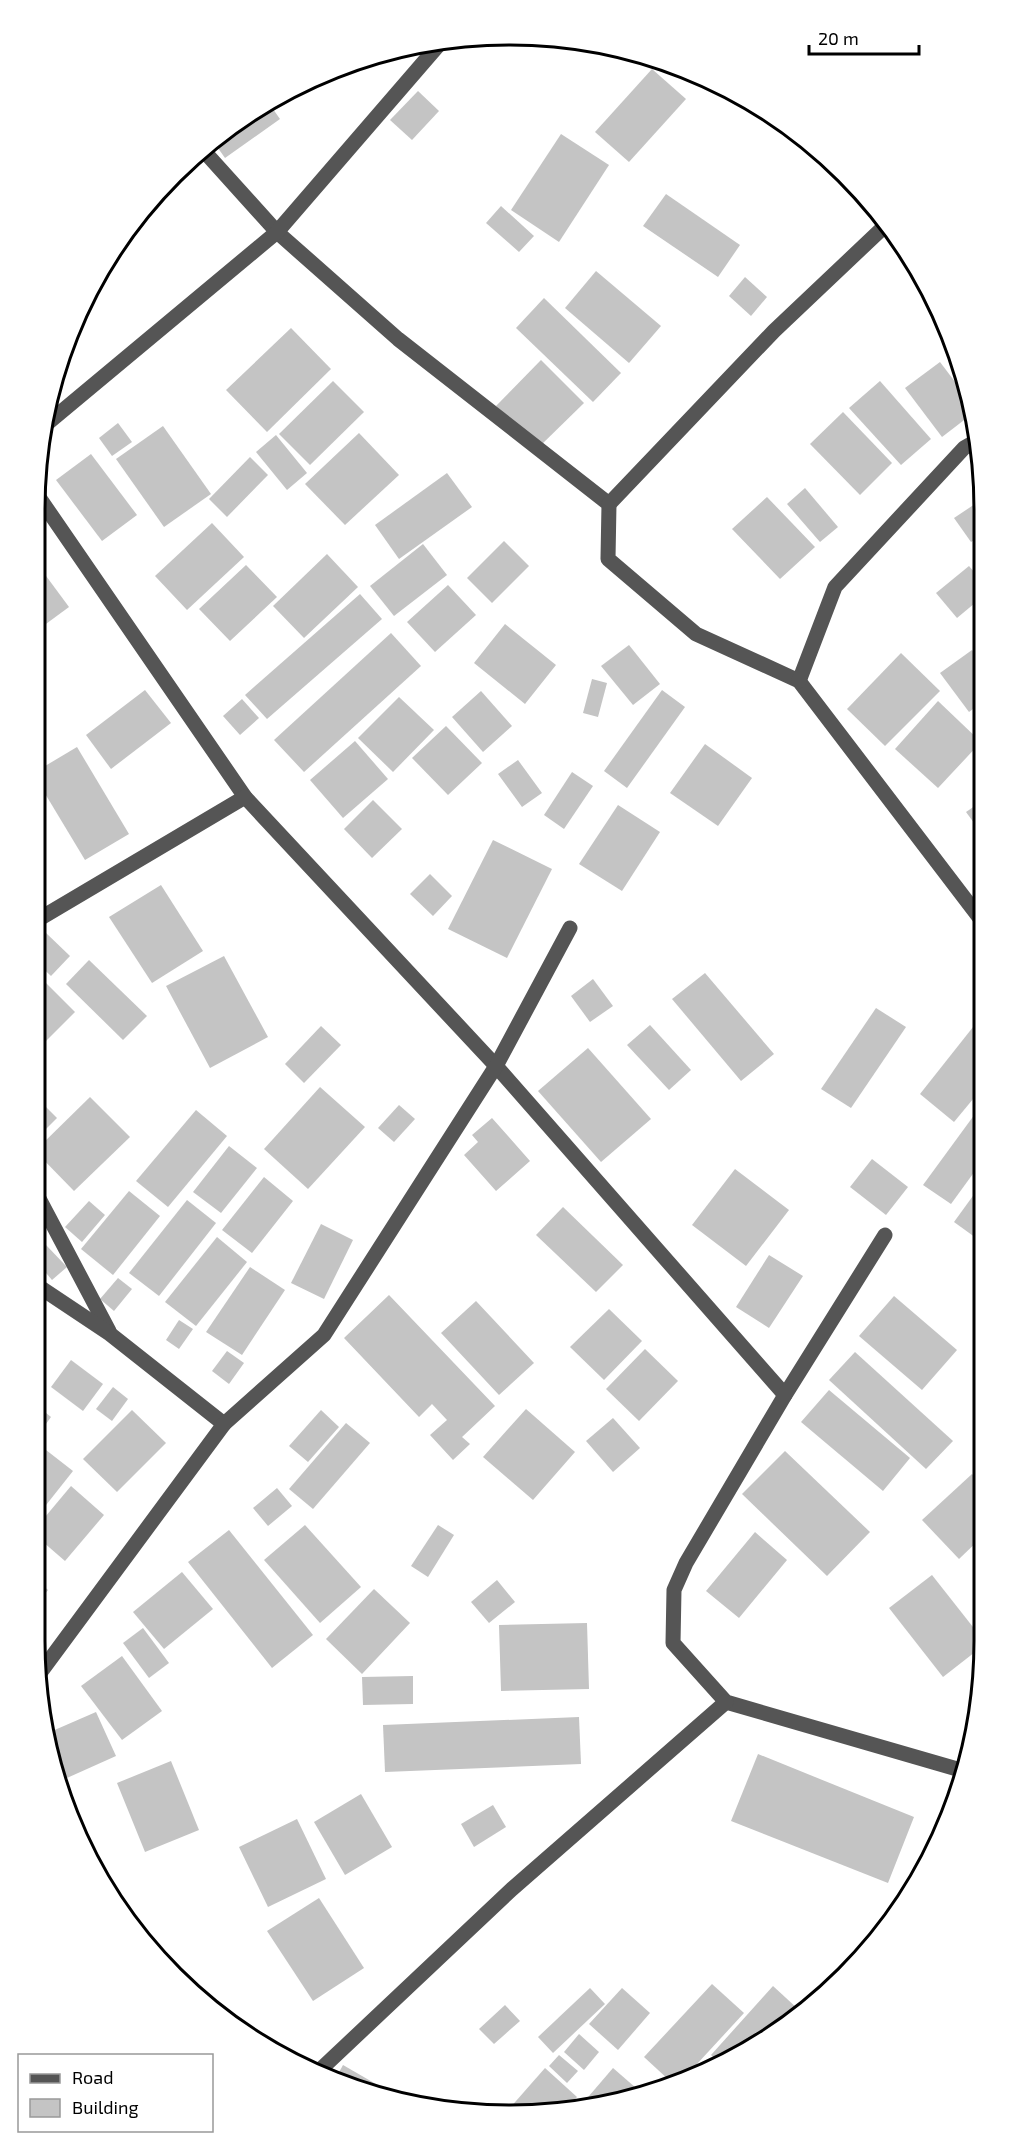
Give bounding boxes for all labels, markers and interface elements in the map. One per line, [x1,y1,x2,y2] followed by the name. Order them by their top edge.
[809,18,918,56] scale bar
[818,27,859,49] text: 20 m
[18,2054,213,2132] legend
[72,2066,113,2088] text: Road
[72,2096,139,2118] text: Building

